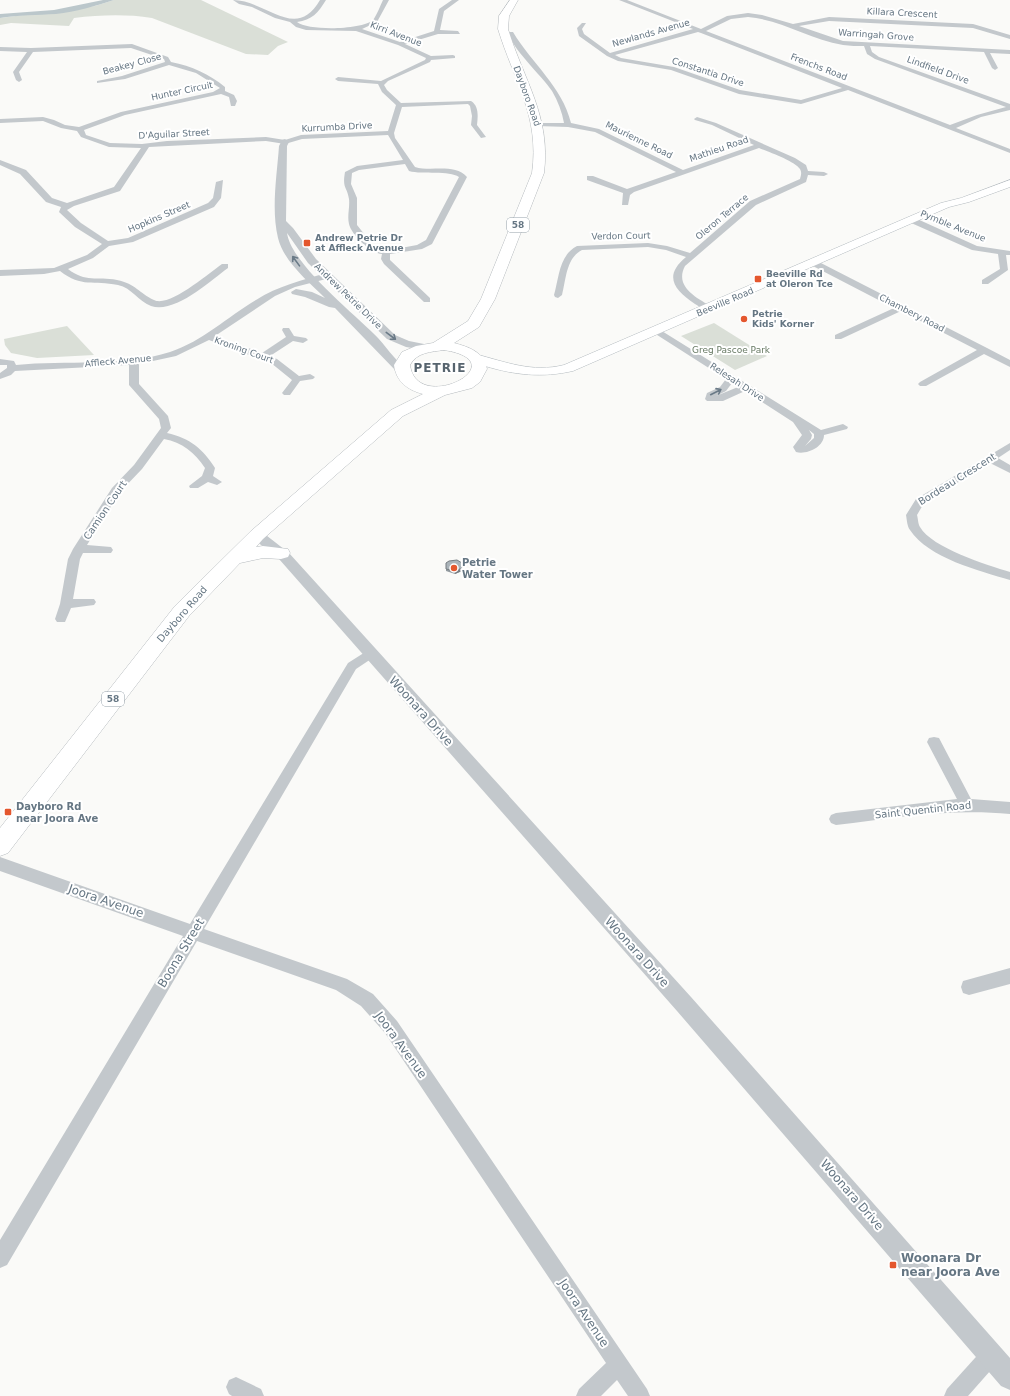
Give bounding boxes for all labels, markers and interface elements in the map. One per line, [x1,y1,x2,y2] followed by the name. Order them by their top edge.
[866,6,938,20] street label: Killara Crescent
[611,17,691,49] street label: Newlands Avenue
[369,20,424,49] street label: Kirri Avenue
[838,27,915,43] street label: Warringah Grove
[102,51,163,77] street label: Beakey Close
[789,52,849,82] street label: Frenchs Road
[906,54,971,86] street label: Lindfield Drive
[671,56,746,89] street label: Constantia Drive
[511,64,543,128] street label: Dayboro Road
[150,79,214,102] street label: Hunter Circuit
[604,119,674,161] street label: Maurienne Road
[301,120,373,134] street label: Kurrumba Drive
[138,127,210,141] street label: D'Aguilar Street
[688,134,750,164] street label: Mathieu Road
[694,192,751,242] street label: Oleron Terrace
[127,199,192,235] street label: Hopkins Street
[919,208,988,244] street label: Pymble Avenue
[507,218,529,232] road number: 58
[591,230,651,242] street label: Verdon Court
[315,233,404,253] place label: Andrew Petrie Dr at Affleck Avenue
[302,238,312,248] marker: Andrew Petrie Dr at Affleck Avenue
[291,255,300,266] one-way arrow
[312,261,384,331] street label: Andrew Petrie Drive
[766,269,833,289] place label: Beeville Rd at Oleron Tce
[753,274,763,284] marker: Beeville Rd at Oleron Tce
[695,285,755,319] street label: Beeville Road
[878,292,946,334] street label: Chambery Road
[752,309,815,329] place label: Petrie Kids' Korner
[739,314,749,324] marker: Petrie Kids' Korner
[385,332,396,340] one-way arrow
[213,335,275,365] street label: Kroning Court
[692,345,771,355] park label: Greg Pascoe Park
[84,353,152,369] street label: Affleck Avenue
[413,361,467,375] district label: PETRIE
[708,361,766,403] street label: Relesah Drive
[710,388,722,396] one-way arrow
[916,451,998,507] street label: Bordeau Crescent
[81,478,129,542] street label: Camion Court
[462,557,533,580] place label: Petrie Water Tower
[449,563,459,573] marker: Petrie Water Tower
[155,584,209,644] street label: Dayboro Road
[386,673,456,749] street label: Woonara Drive
[102,692,124,706] road number: 58
[874,799,972,821] street label: Saint Quentin Road
[16,801,99,824] place label: Dayboro Rd near Joora Ave
[3,807,13,817] marker: Dayboro Rd near Joora Ave
[65,881,146,920] street label: Joora Avenue
[602,914,672,990] street label: Woonara Drive
[155,916,207,990] street label: Boona Street
[372,1008,430,1081] street label: Joora Avenue
[818,1157,886,1233] street label: Woonara Drive
[901,1251,1000,1279] place label: Woonara Dr near Joora Ave
[888,1260,898,1270] marker: Woonara Dr near Joora Ave
[556,1276,612,1350] street label: Joora Avenue

